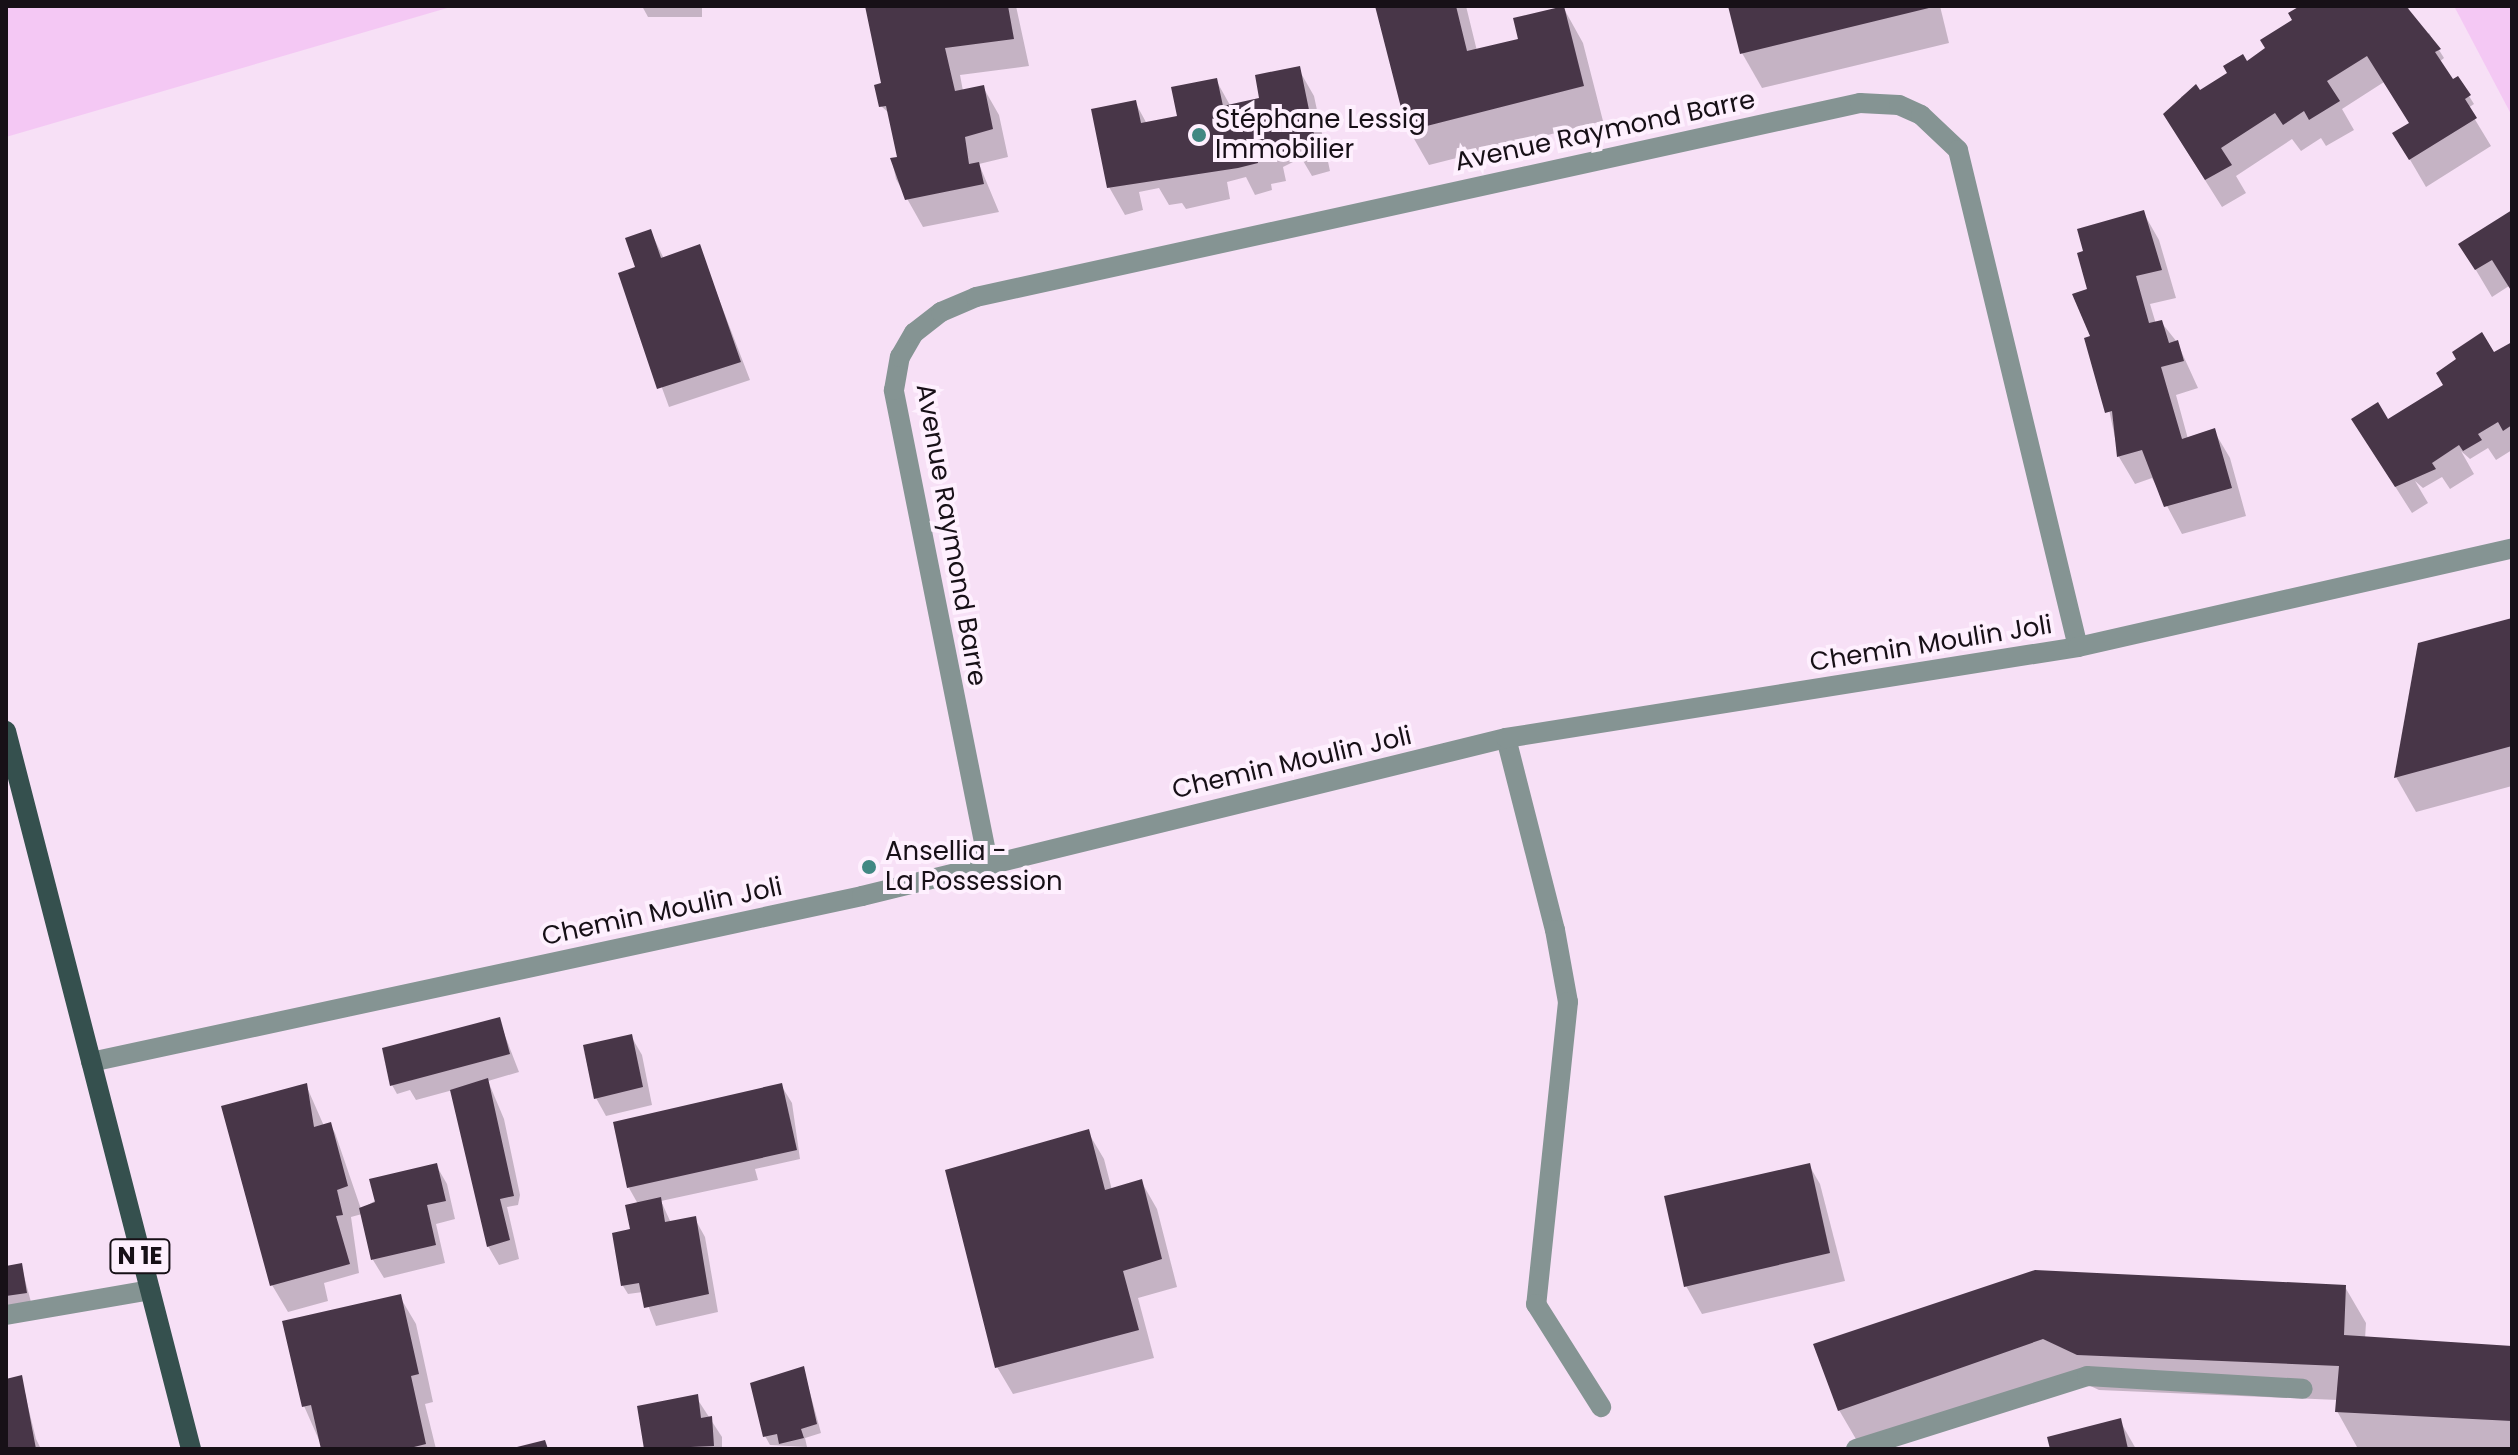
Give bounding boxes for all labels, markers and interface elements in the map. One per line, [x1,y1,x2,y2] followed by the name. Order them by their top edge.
[1452,84,1758,178] street label: Avenue Raymond Barre
[1215,104,1426,166] place label: Stéphane Lessig Immobilier
[1190,126,1208,144] marker: Stéphane Lessig Immobilier
[909,382,993,688] street label: Avenue Raymond Barre
[1808,609,2054,679] street label: Chemin Moulin Joli
[1169,720,1415,806] street label: Chemin Moulin Joli
[885,836,1063,898] place label: Ansellia - La Possession
[860,858,878,876] marker: Ansellia - La Possession
[539,871,785,953] street label: Chemin Moulin Joli
[108,1236,172,1276] road number: N 1E

